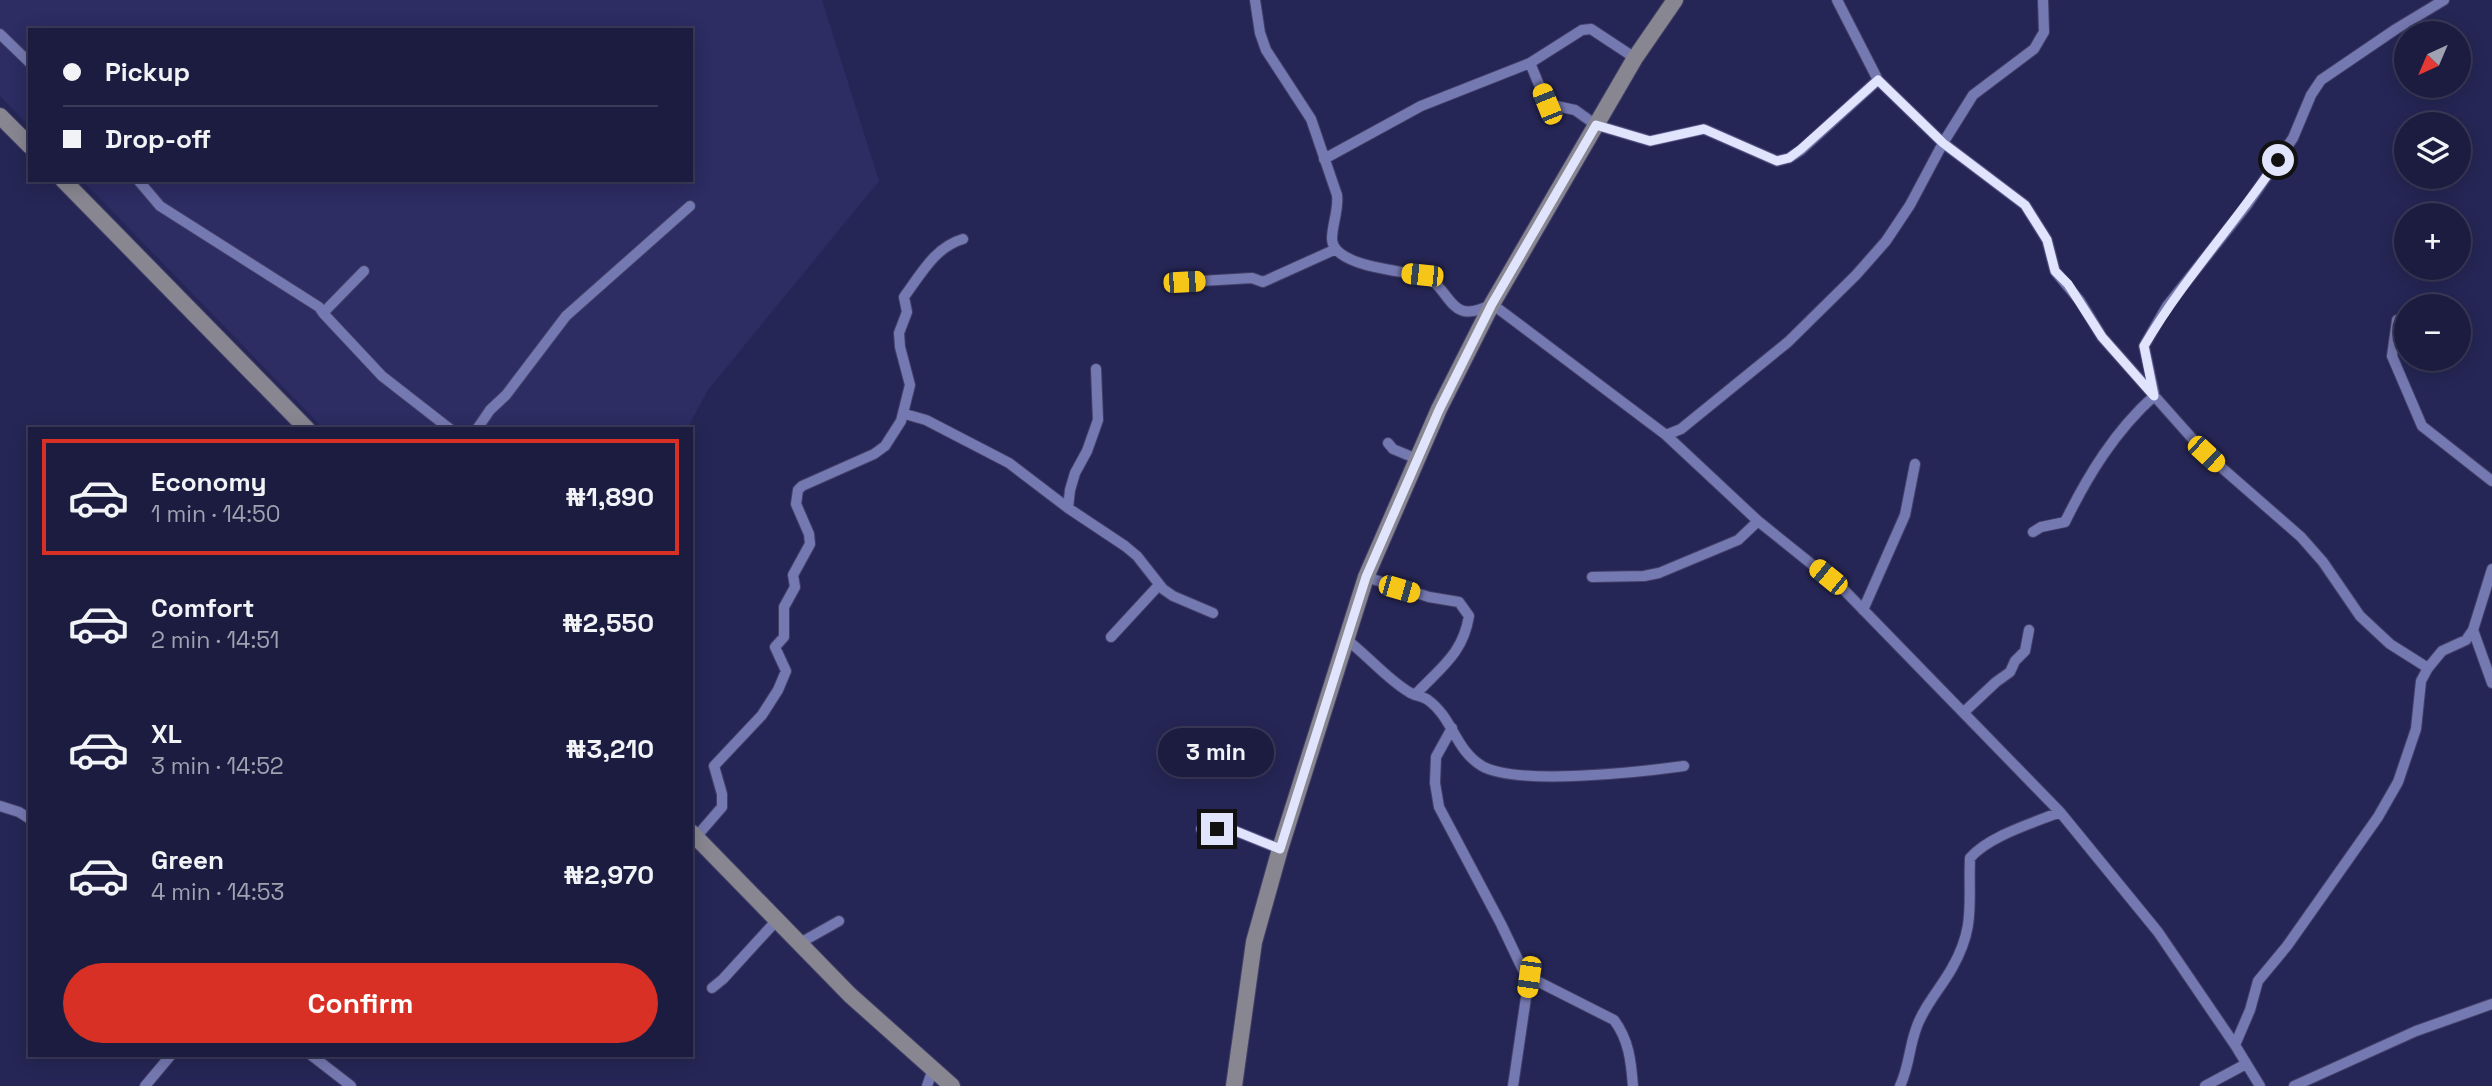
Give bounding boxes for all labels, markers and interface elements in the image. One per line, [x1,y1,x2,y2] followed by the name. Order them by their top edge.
[2394,21,2471,98] north arrow
[2394,21,2471,371] map controls
[105,55,190,89] text: Pickup
[1530,81,1565,127] car
[2394,112,2471,189] button: layers
[105,122,211,156] text: Drop-off
[2262,144,2294,176] route start
[2394,203,2471,280] button: +
[1401,262,1444,288] car
[1163,270,1206,294] car
[2394,294,2471,371] button: −
[2184,432,2229,476] car
[151,465,267,499] text: Economy
[67,466,130,529] icon: car
[565,480,654,514] text: ₦1,890
[151,499,281,529] text: 1 min · 14:50
[1806,556,1851,598] car
[1376,573,1423,605] car
[151,591,254,625] text: Comfort
[67,592,130,655] icon: car
[562,606,654,640] text: ₦2,550
[151,625,279,655] text: 2 min · 14:51
[151,717,182,751] text: XL
[67,718,130,781] icon: car
[1159,728,1275,776] callout: 3 min
[566,732,654,766] text: ₦3,210
[1186,737,1246,767] text: 3 min
[151,751,284,781] text: 3 min · 14:52
[1201,813,1233,845] route end
[151,843,224,877] text: Green
[67,844,130,907] icon: car
[563,858,654,892] text: ₦2,970
[151,877,284,907] text: 4 min · 14:53
[1516,955,1543,999] car
[63,963,658,1043] button: Confirm

